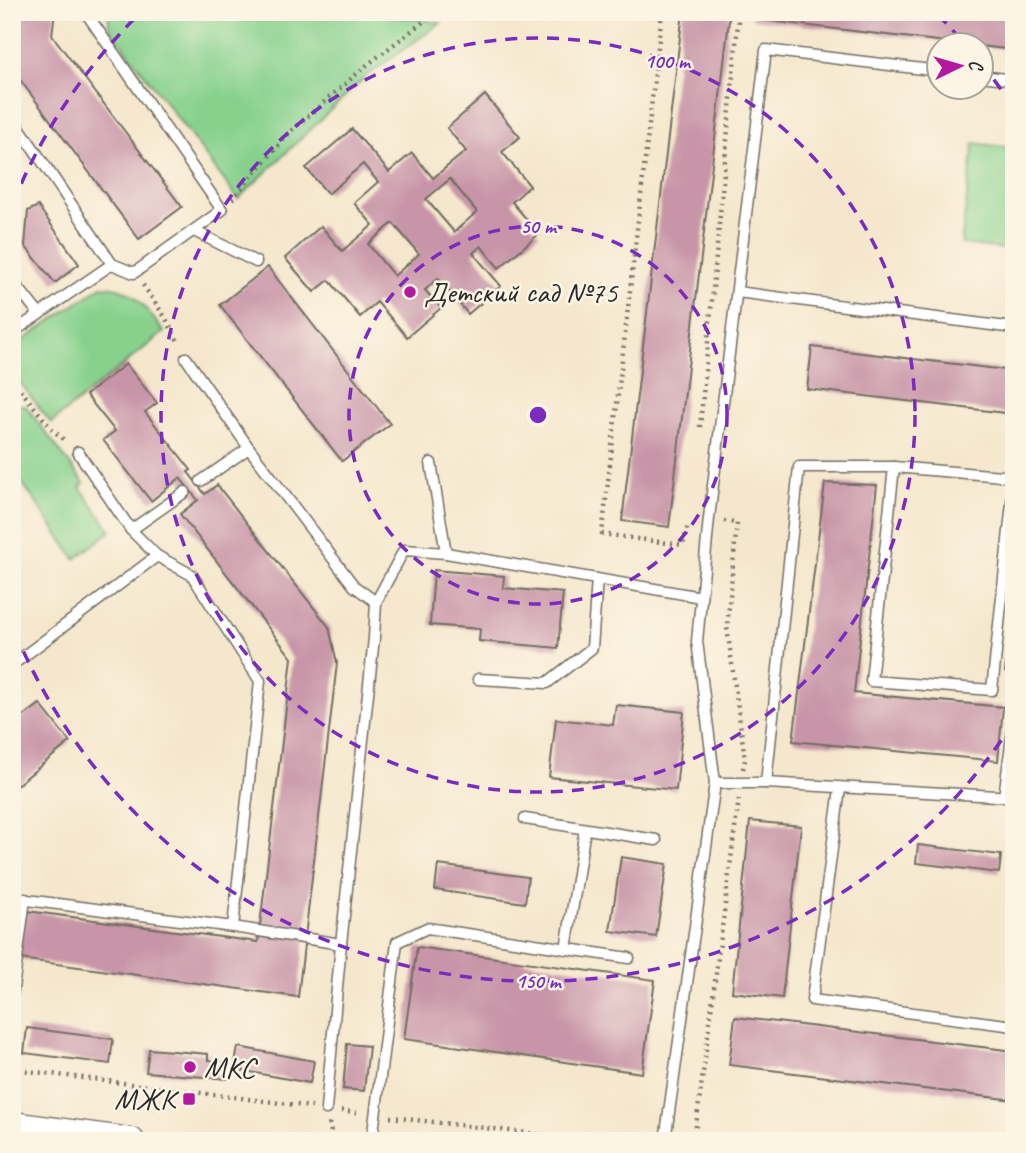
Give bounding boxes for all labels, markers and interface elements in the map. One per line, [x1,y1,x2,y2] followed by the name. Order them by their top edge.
[925,32,995,102] north arrow
[644,48,692,74] text: 100 m
[964,59,989,73] text: С
[520,213,558,239] text: 50 m
[424,273,619,311] place label: Детский сад №75
[402,284,418,300] marker: Детский сад №75
[526,403,550,427] centre of rings
[515,968,563,994] text: 150 m
[204,1048,258,1086] place label: МКС
[182,1059,198,1075] marker: МКС
[114,1080,180,1118] place label: МЖК
[181,1091,197,1107] marker: МЖК

